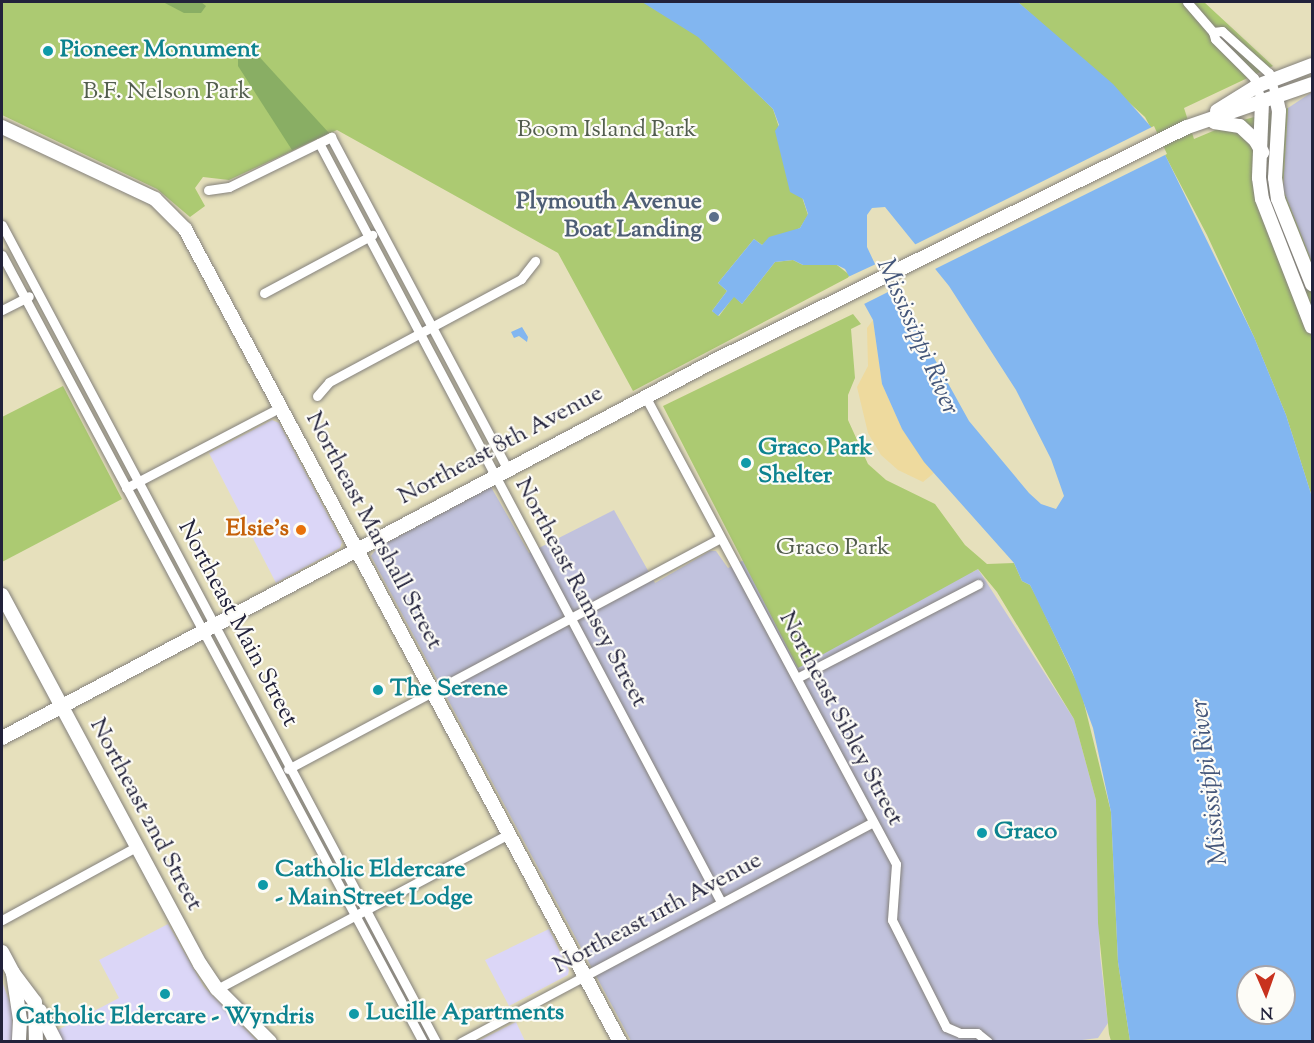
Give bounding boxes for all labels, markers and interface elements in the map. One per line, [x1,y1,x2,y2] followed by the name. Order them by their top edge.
[60,37,259,65] place label: Pioneer Monument
[41,44,55,58] marker: Pioneer Monument
[83,79,251,107] park label: B.F. Nelson Park
[517,117,697,145] park label: Boom Island Park
[516,189,702,245] place label: Plymouth Avenue Boat Landing
[707,210,721,224] marker: Plymouth Avenue Boat Landing
[869,254,965,420] water label: Mississippi River
[394,380,608,512] street label: Northeast 8th Avenue
[298,407,448,655] street label: Northeast Marshall Street
[758,435,872,491] place label: Graco Park Shelter
[739,456,753,470] marker: Graco Park Shelter
[507,473,653,713] street label: Northeast Ramsey Street
[170,516,304,732] street label: Northeast Main Street
[226,516,289,544] place label: Elsie's
[294,523,308,537] marker: Elsie's
[776,535,890,563] park label: Graco Park
[771,607,909,831] street label: Northeast Sibley Street
[390,676,508,704] place label: The Serene
[371,683,385,697] marker: The Serene
[1184,697,1236,867] water label: Mississippi River
[82,714,208,916] street label: Northeast 2nd Street
[994,819,1057,847] place label: Graco
[975,826,989,840] marker: Graco
[549,847,767,981] street label: Northeast 11th Avenue
[275,857,473,913] place label: Catholic Eldercare - MainStreet Lodge
[256,878,270,892] marker: Catholic Eldercare - MainStreet Lodge
[1236,965,1296,1025] north arrow
[158,987,172,1001] marker: Catholic Eldercare - Wyndris
[366,1000,564,1028] place label: Lucille Apartments
[1260,1000,1273,1023] text: N
[16,1004,314,1032] place label: Catholic Eldercare - Wyndris
[347,1007,361,1021] marker: Lucille Apartments

